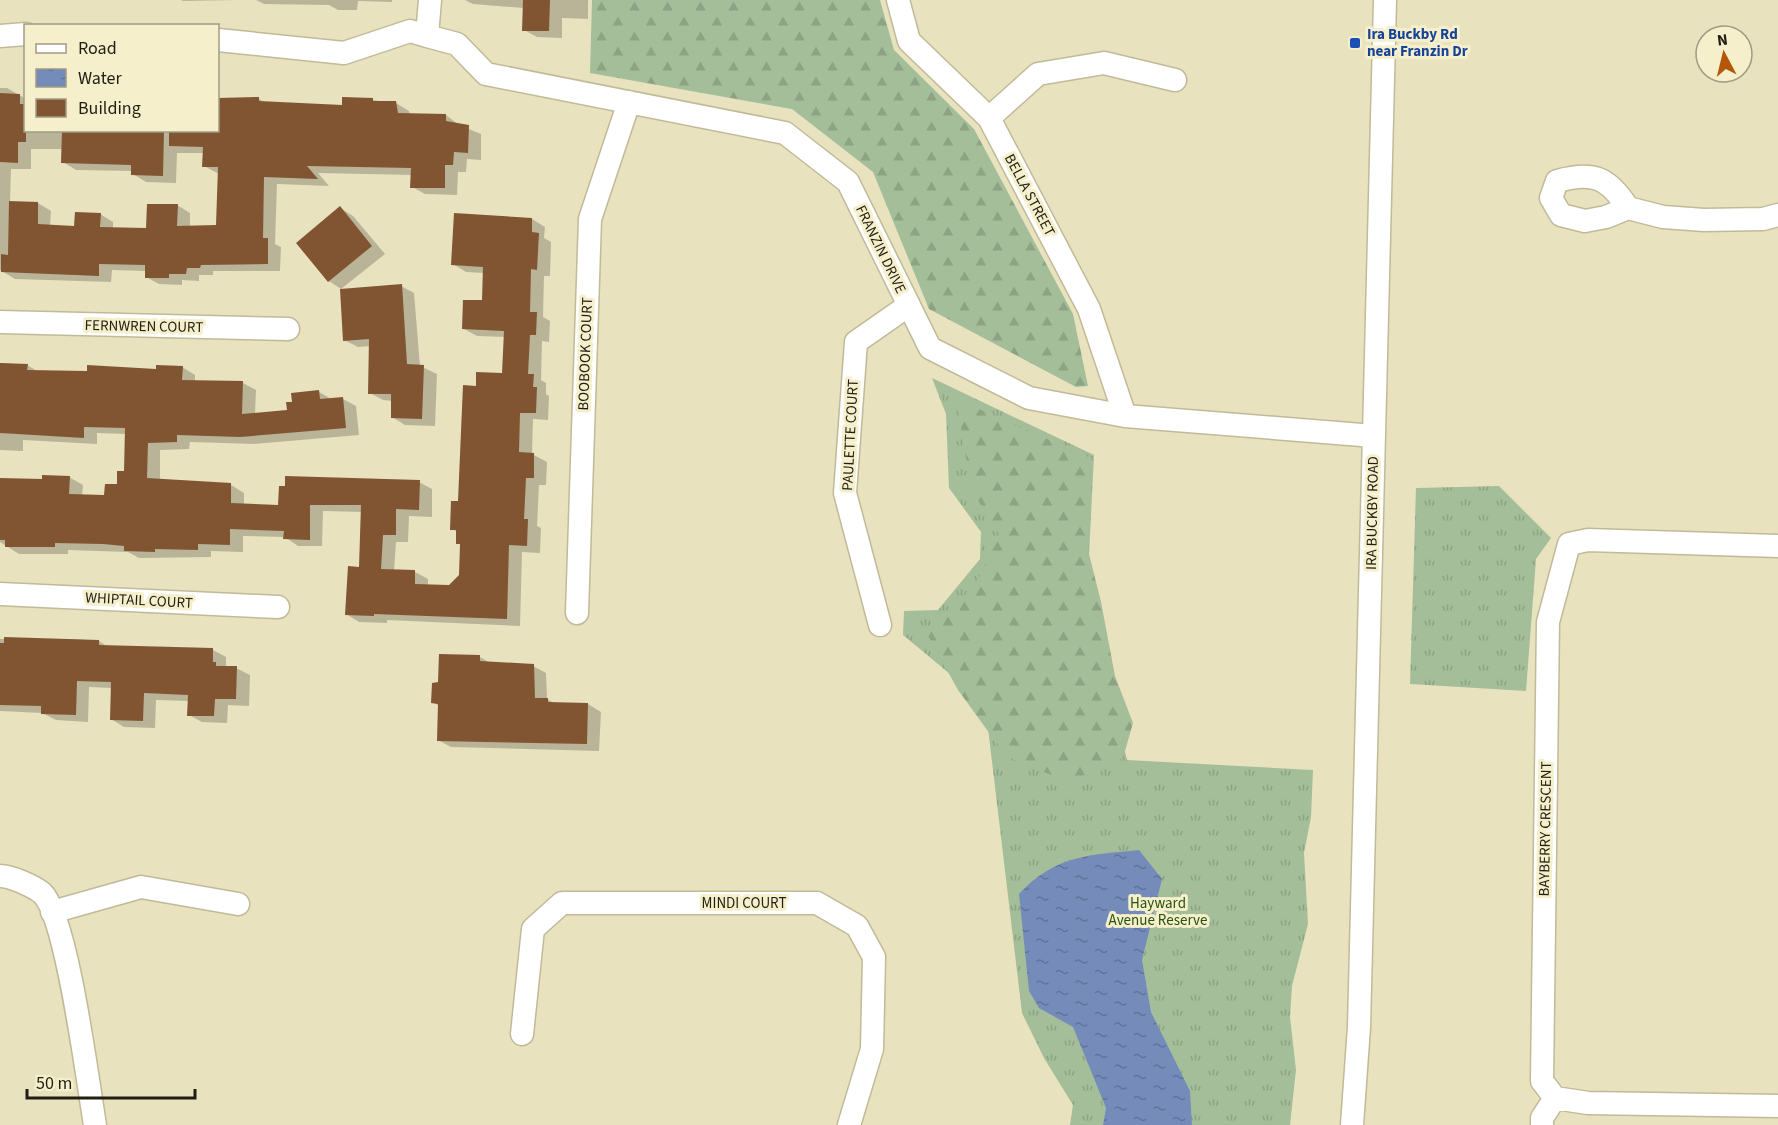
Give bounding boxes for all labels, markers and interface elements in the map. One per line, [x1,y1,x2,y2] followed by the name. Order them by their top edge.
[24,24,219,132] legend
[1367,24,1468,62] place label: Ira Buckby Rd near Franzin Dr
[1694,24,1754,84] north arrow
[1716,29,1729,52] text: N
[78,36,117,61] text: Road
[1348,36,1362,50] marker: Ira Buckby Rd near Franzin Dr
[78,66,122,91] text: Water
[78,96,141,121] text: Building
[999,150,1060,240] street label: BELLA STREET
[850,202,911,297] street label: FRANZIN DRIVE
[573,297,598,411] street label: BOOBOOK COURT
[84,315,203,338] street label: FERNWREN COURT
[837,379,864,491] street label: PAULETTE COURT
[1361,456,1384,570] street label: IRA BUCKBY ROAD
[85,587,193,614] street label: WHIPTAIL COURT
[1534,761,1557,897] street label: BAYBERRY CRESCENT
[702,893,786,914] street label: MINDI COURT
[1109,893,1207,931] park label: Hayward Avenue Reserve
[27,1062,195,1100] scale bar
[36,1071,72,1096] text: 50 m

